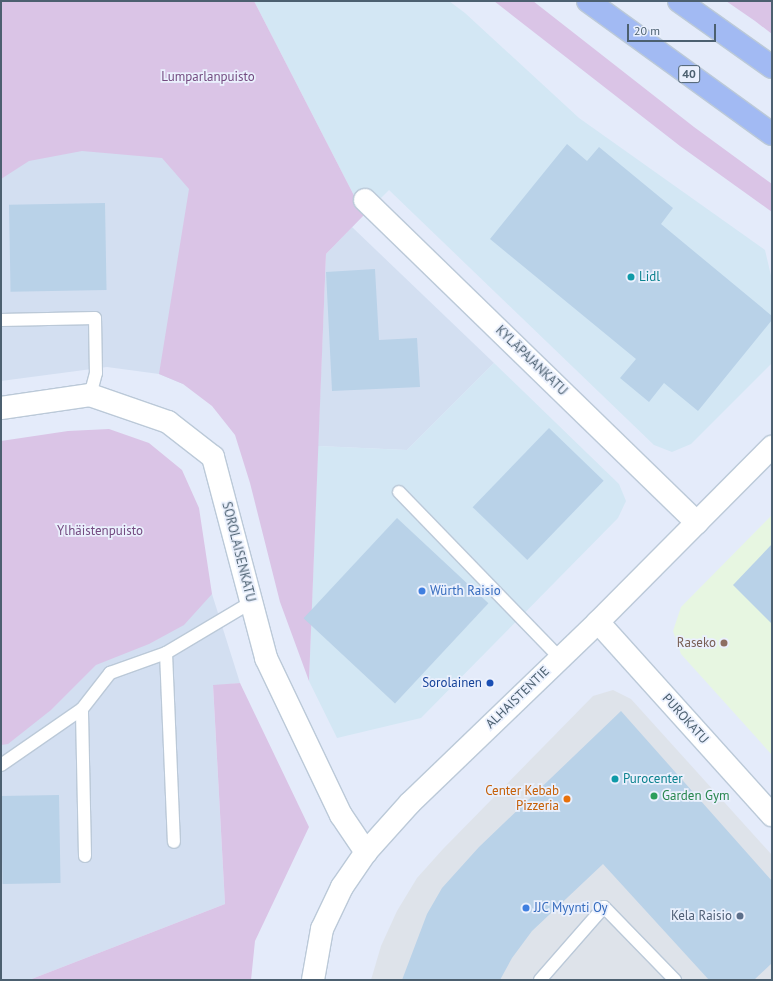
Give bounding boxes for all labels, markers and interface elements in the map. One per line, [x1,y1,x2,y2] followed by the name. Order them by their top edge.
[629,16,718,42] scale bar
[634,23,660,38] text: 20 m
[678,64,700,84] road number: 40
[161,69,255,85] park label: Lumparlanpuisto
[639,269,660,285] place label: Lidl
[626,272,636,282] marker: Lidl
[492,323,570,399] street label: KYLÄPAJANKATU
[218,500,258,604] street label: SOROLAISENKATU
[57,523,143,539] park label: Ylhäistenpuisto
[430,583,501,599] place label: Würth Raisio
[417,586,427,596] marker: Würth Raisio
[677,635,716,651] place label: Raseko
[719,638,729,648] marker: Raseko
[483,664,553,732] street label: ALHAISTENTIE
[422,675,482,691] place label: Sorolainen
[485,678,495,688] marker: Sorolainen
[659,691,711,747] street label: PUROKATU
[623,771,683,787] place label: Purocenter
[610,774,620,784] marker: Purocenter
[485,784,559,815] place label: Center Kebab Pizzeria
[662,788,730,804] place label: Garden Gym
[649,791,659,801] marker: Garden Gym
[562,794,572,804] marker: Center Kebab Pizzeria
[534,900,608,916] place label: JJC Myynti Oy
[521,903,531,913] marker: JJC Myynti Oy
[671,908,732,924] place label: Kela Raisio
[735,911,745,921] marker: Kela Raisio

